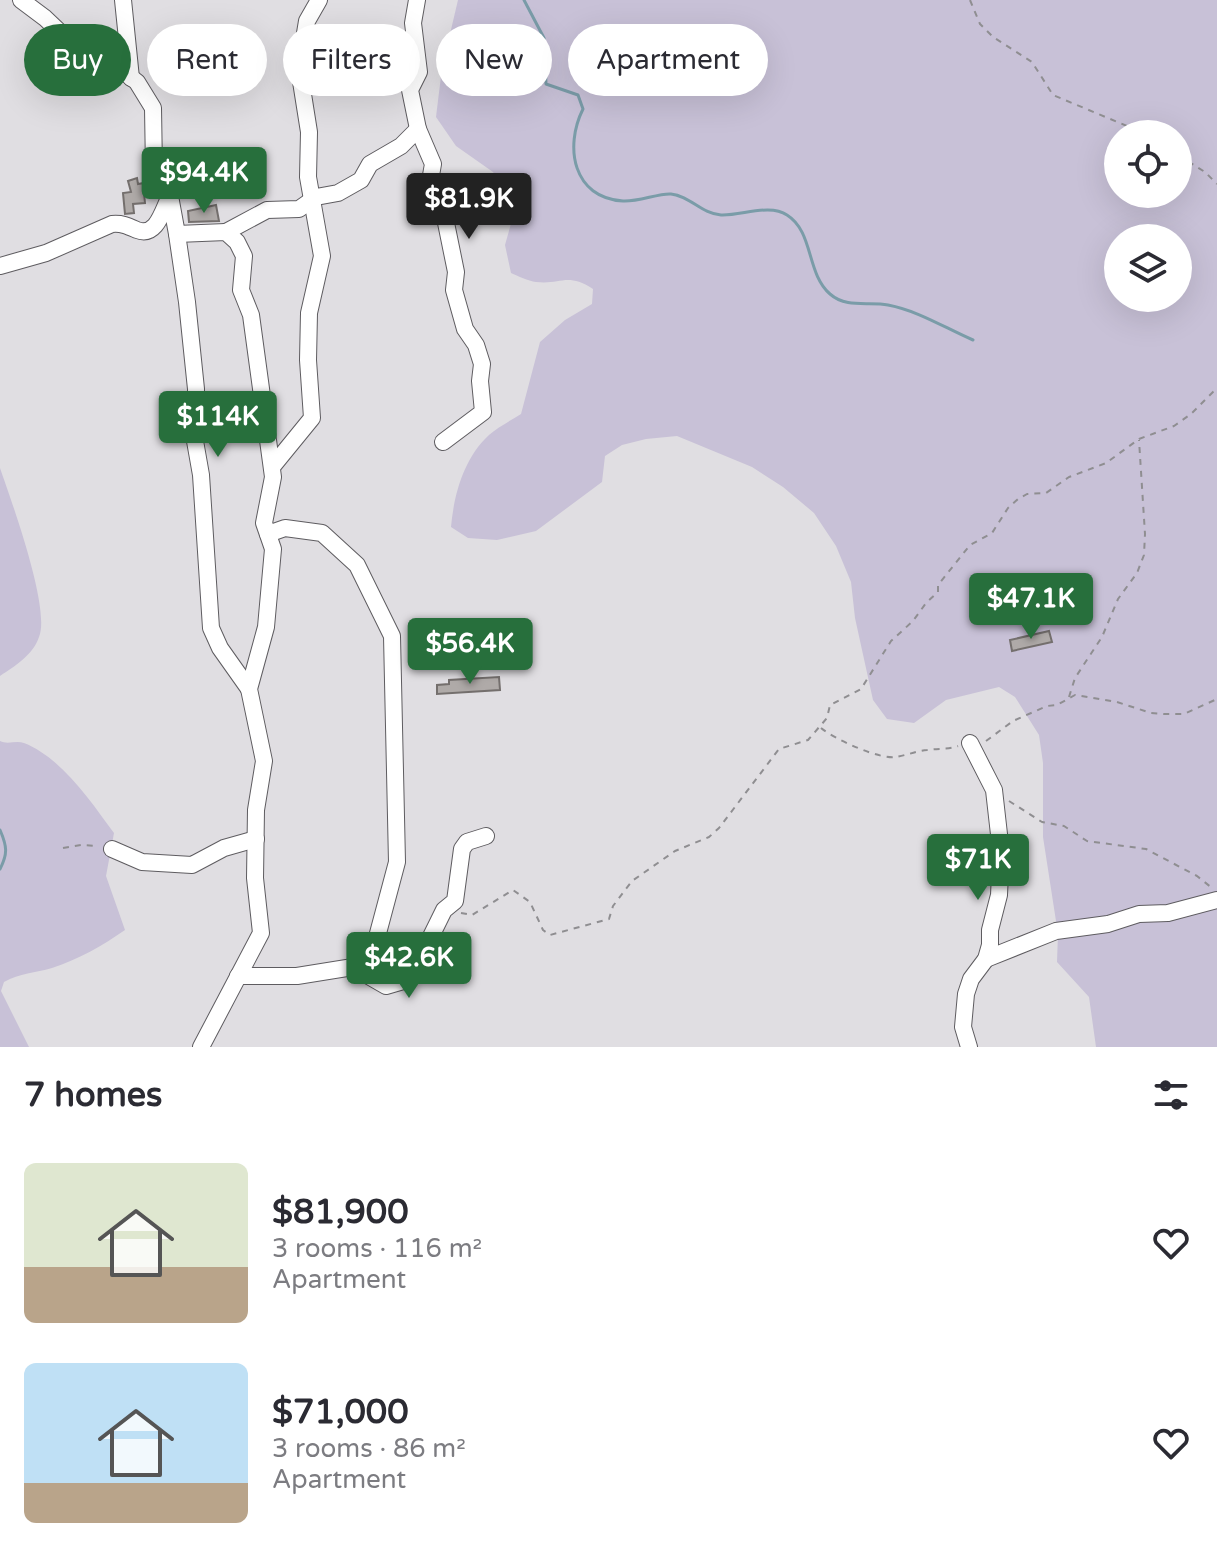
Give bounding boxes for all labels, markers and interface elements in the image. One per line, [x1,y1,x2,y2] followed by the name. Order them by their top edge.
[24,24,131,96] chip: Buy
[147,24,267,96] chip: Rent
[283,24,420,96] chip: Filters
[436,24,552,96] chip: New
[568,24,768,96] chip: Apartment
[1104,120,1192,312] map controls
[1104,120,1192,208] button: locate
[139,147,269,215] pin: $94.4K
[160,157,248,188] text: $94.4K
[404,173,534,241] pin: $81.9K
[424,183,514,214] text: $81.9K
[1104,224,1192,312] button: layers
[162,391,274,459] pin: $114K
[177,401,259,432] text: $114K
[966,573,1096,641] pin: $47.1K
[987,583,1075,614] text: $47.1K
[405,618,535,686] pin: $56.4K
[426,628,514,659] text: $56.4K
[931,834,1025,902] pin: $71K
[945,844,1011,875] text: $71K
[344,932,474,1000] pin: $42.6K
[364,942,454,973] text: $42.6K
[1149,1073,1193,1117] icon: filters
[24,1075,162,1116] text: 7 homes
[272,1192,409,1233] text: $81,900
[88,1195,184,1291] icon: home
[1149,1221,1193,1265] icon: heart
[272,1233,482,1264] text: 3 rooms · 116 m²
[272,1264,406,1295] text: Apartment
[272,1392,409,1433] text: $71,000
[88,1395,184,1491] icon: home
[1149,1421,1193,1465] icon: heart
[272,1433,466,1464] text: 3 rooms · 86 m²
[272,1464,406,1495] text: Apartment

